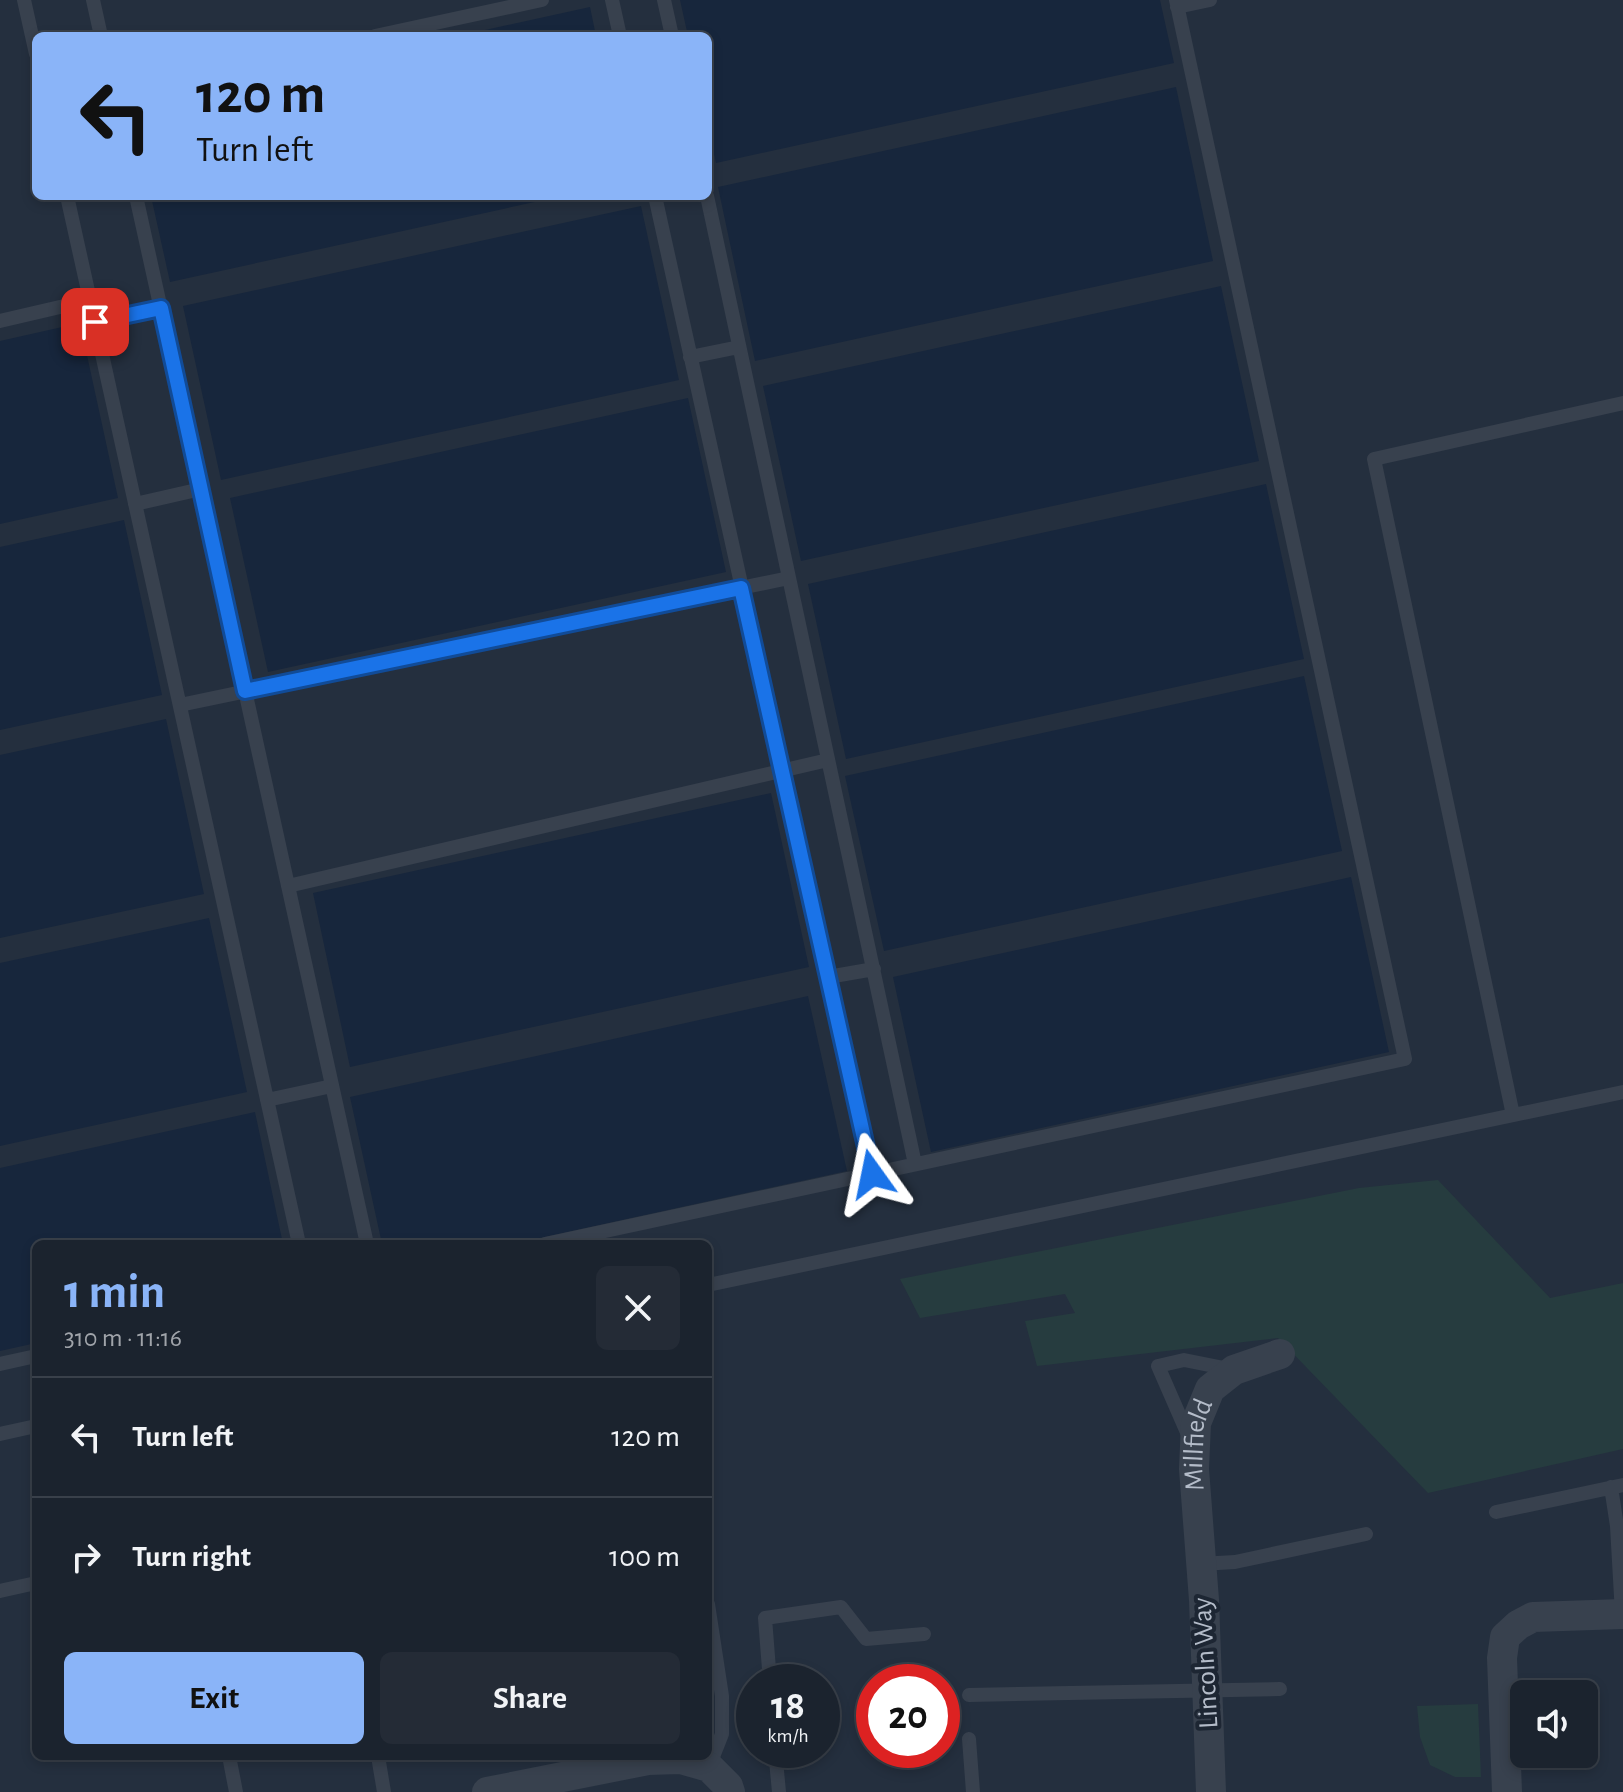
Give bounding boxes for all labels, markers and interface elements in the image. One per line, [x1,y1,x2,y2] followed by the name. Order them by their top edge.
[64,64,168,168] icon: left
[196,67,325,123] text: 120 m
[196,132,313,168] text: Turn left
[61,288,129,356] pin
[73,300,117,344] icon: arrive
[830,1132,914,1216] position arrow
[596,1266,680,1350] button: close
[64,1269,165,1317] text: 1 min
[64,1325,182,1351] text: 310 m · 11:16
[1180,1395,1218,1492] street label: Millfield
[64,1415,108,1459] icon: left
[132,1422,233,1452] text: Turn left
[611,1422,680,1452] text: 120 m
[64,1535,108,1579] icon: right
[132,1542,251,1572] text: Turn right
[609,1542,680,1572] text: 100 m
[1189,1597,1223,1729] street label: Lincoln Way
[64,1652,364,1744] button: Exit
[380,1652,680,1744] button: Share
[856,1664,960,1768] speed limit sign: 20
[1510,1680,1598,1768] map controls
[1510,1680,1598,1768] button: sound
[771,1686,805,1726] text: 18
[767,1726,809,1746] text: km/h

